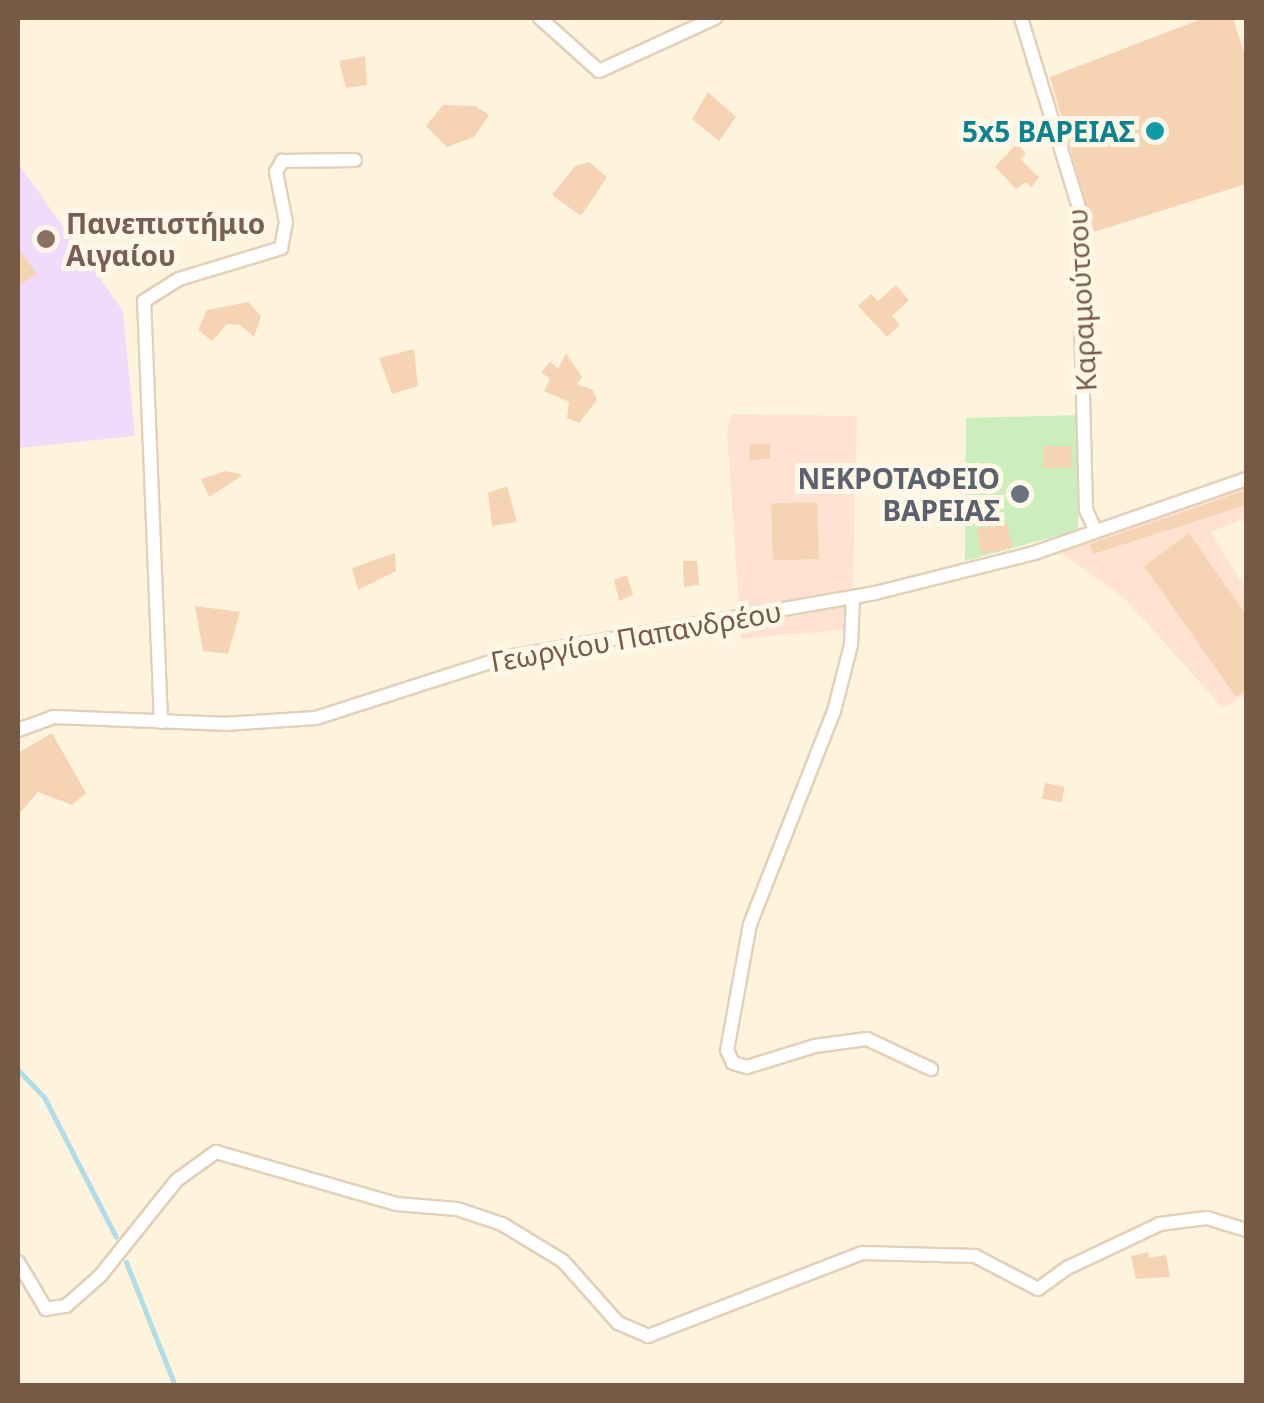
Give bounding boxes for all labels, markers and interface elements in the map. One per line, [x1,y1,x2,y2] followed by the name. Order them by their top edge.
[962,114,1135,148] place label: 5x5 ΒΑΡΕΙΑΣ
[1144,120,1166,142] marker: 5x5 ΒΑΡΕΙΑΣ
[66,206,265,272] place label: Πανεπιστήμιο Αιγαίου
[1059,208,1103,392] street label: Καραμούτσου
[35,228,57,250] marker: Πανεπιστήμιο Αιγαίου
[798,461,1000,527] place label: ΝΕΚΡΟΤΑΦΕΙΟ ΒΑΡΕΙΑΣ
[1009,483,1031,505] marker: ΝΕΚΡΟΤΑΦΕΙΟ ΒΑΡΕΙΑΣ
[488,594,784,678] street label: Γεωργίου Παπανδρέου

